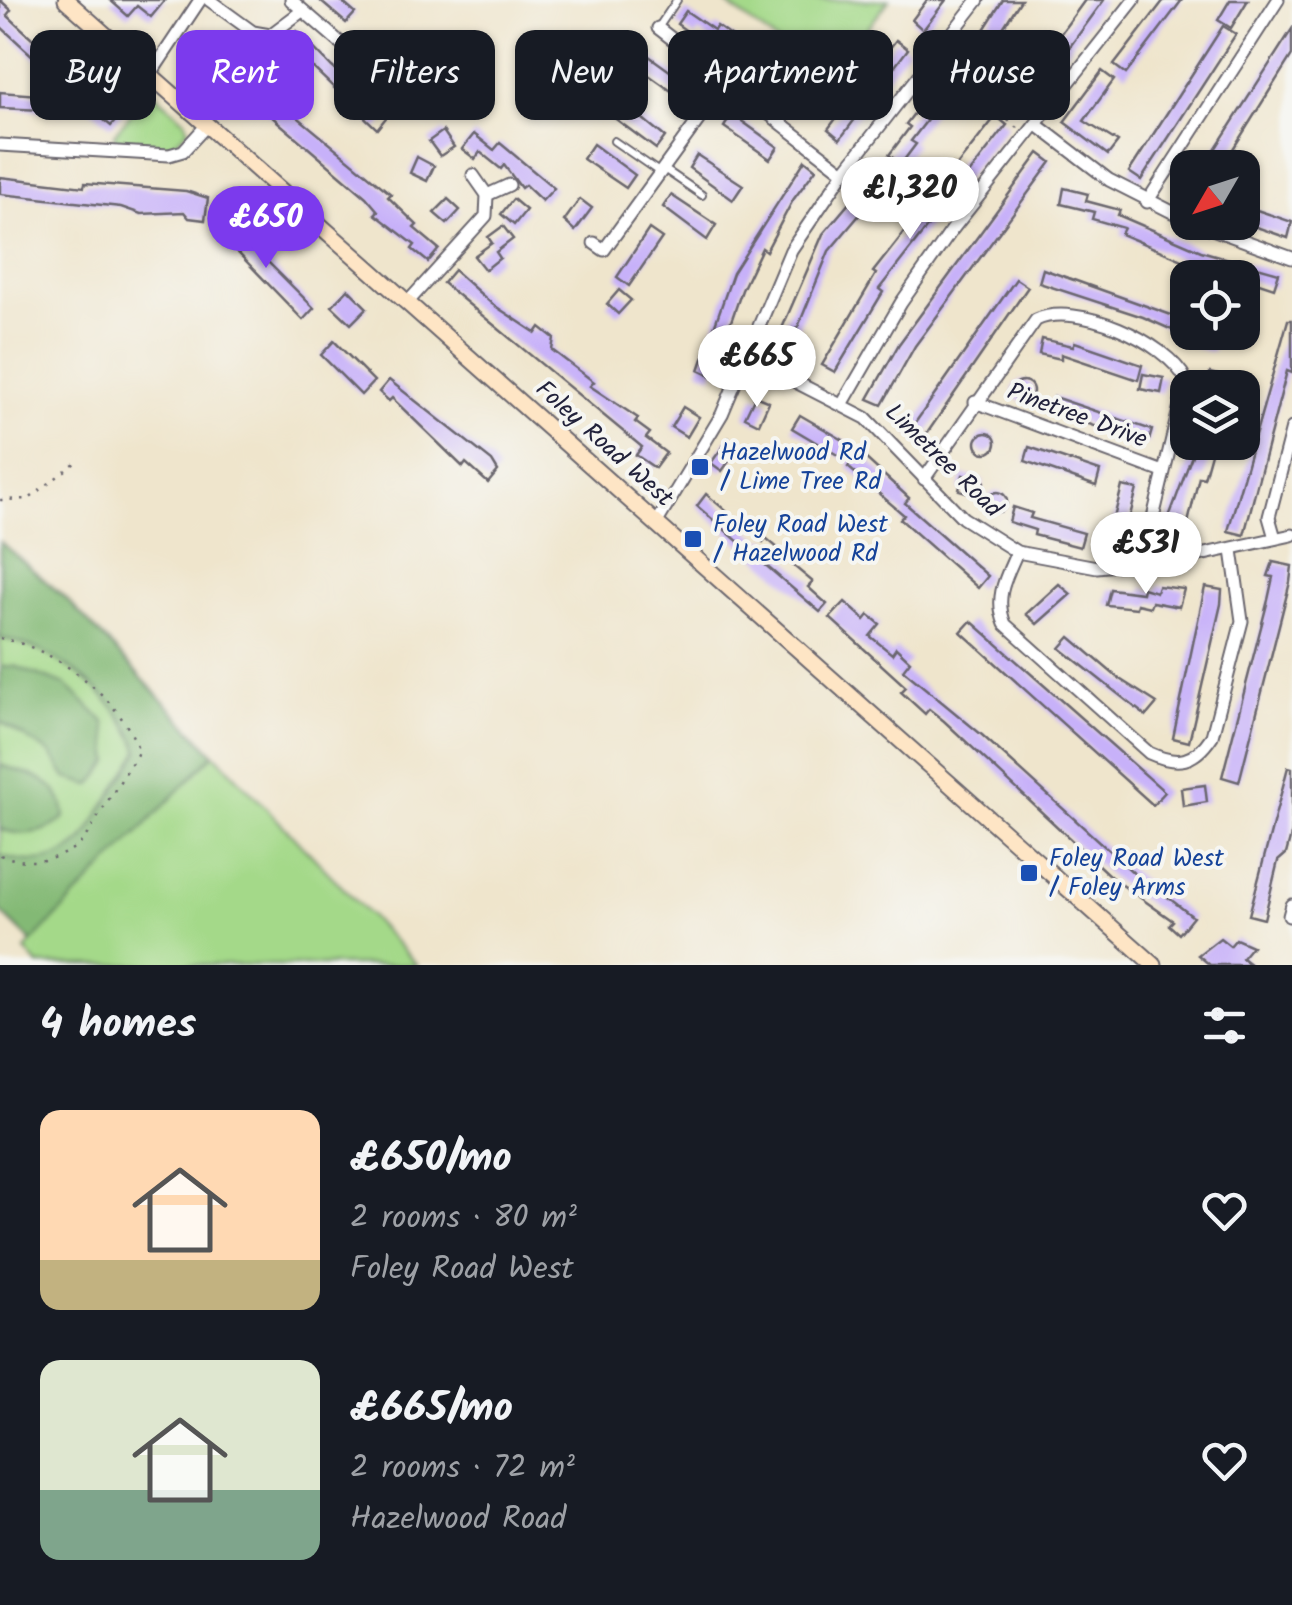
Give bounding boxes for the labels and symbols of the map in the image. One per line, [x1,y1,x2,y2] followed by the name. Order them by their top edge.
[1170,150,1260,240] north arrow
[829,157,991,242] pin: £1,320
[207,186,325,271] pin: £650
[698,325,816,410] pin: £665
[526,371,683,518] street label: Foley Road West
[1001,372,1153,460] street label: Pinetree Drive
[875,394,1012,529] street label: Limetree Road
[720,433,882,502] place label: Hazelwood Rd / Lime Tree Rd
[689,456,711,478] marker: Hazelwood Rd / Lime Tree Rd
[713,505,888,574] place label: Foley Road West / Hazelwood Rd
[1087,512,1205,597] pin: £531
[682,528,704,550] marker: Foley Road West / Hazelwood Rd
[1049,839,1224,908] place label: Foley Road West / Foley Arms
[1018,862,1040,884] marker: Foley Road West / Foley Arms

